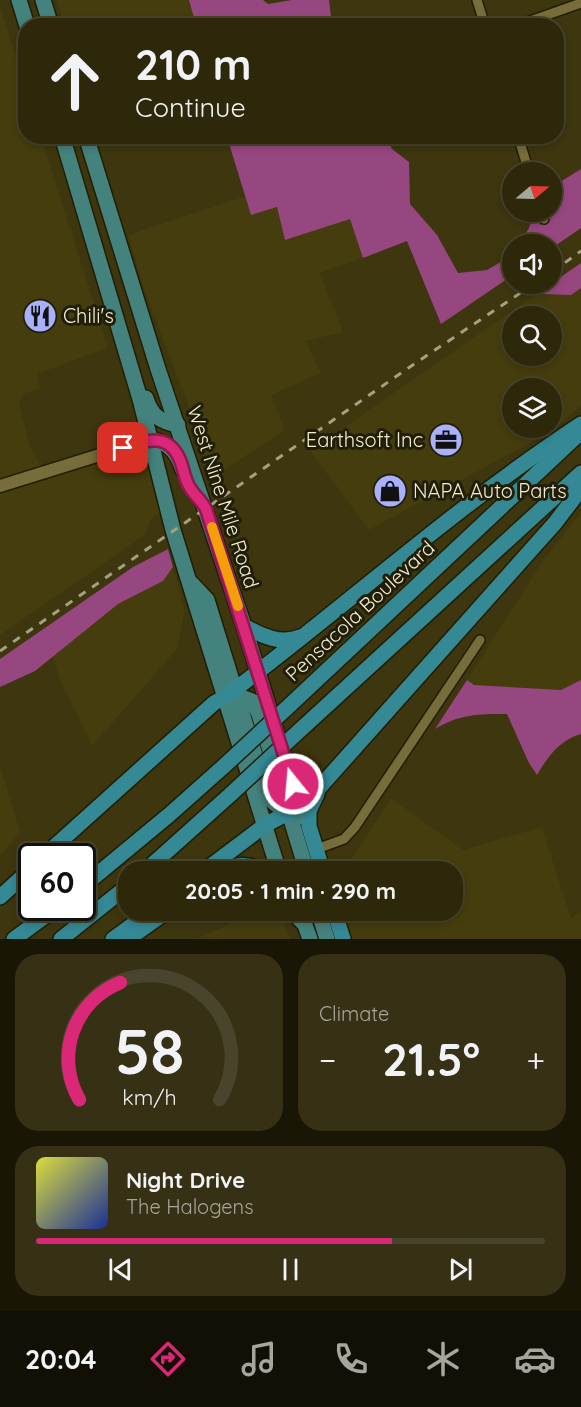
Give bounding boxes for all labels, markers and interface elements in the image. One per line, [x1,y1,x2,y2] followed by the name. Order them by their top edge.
[135,38,252,91] text: 210 m
[36,42,114,120] icon: ahead
[135,90,246,124] text: Continue
[502,162,562,222] north arrow
[502,162,562,438] map controls
[502,234,562,294] button: sound
[22,298,58,334] restaurant icon: Chili's
[63,303,114,328] place label: Chili's
[502,306,562,366] button: search
[502,378,562,438] button: layers
[182,402,265,591] street label: West Nine Mile Road
[97,422,148,473] pin
[428,422,464,458] office icon: Earthsoft Inc
[306,427,423,452] place label: Earthsoft Inc
[106,431,139,464] icon: arrive
[372,473,408,509] shop icon: NAPA Auto Parts
[413,478,567,503] place label: NAPA Auto Parts
[280,535,439,686] street label: Pensacola Boulevard
[261,752,325,816] position arrow
[18,843,96,921] speed limit sign: 60
[185,877,396,905] text: 20:05 · 1 min · 290 m
[319,1001,389,1026] text: Climate
[114,1012,184,1090] text: 58
[382,1031,480,1087] text: 21.5°
[319,1039,336,1080] text: −
[526,1039,545,1080] text: +
[122,1084,176,1110] text: km/h
[126,1166,245,1194] text: Night Drive
[126,1194,254,1219] text: The Halogens
[104,1253,137,1286] icon: previous
[274,1253,307,1286] icon: pause
[444,1253,477,1286] icon: next
[147,1338,189,1380] icon: directions
[238,1338,280,1380] icon: music
[330,1338,372,1380] icon: phone
[422,1338,464,1380] icon: climate
[514,1338,556,1380] icon: car
[25,1342,97,1376] text: 20:04

